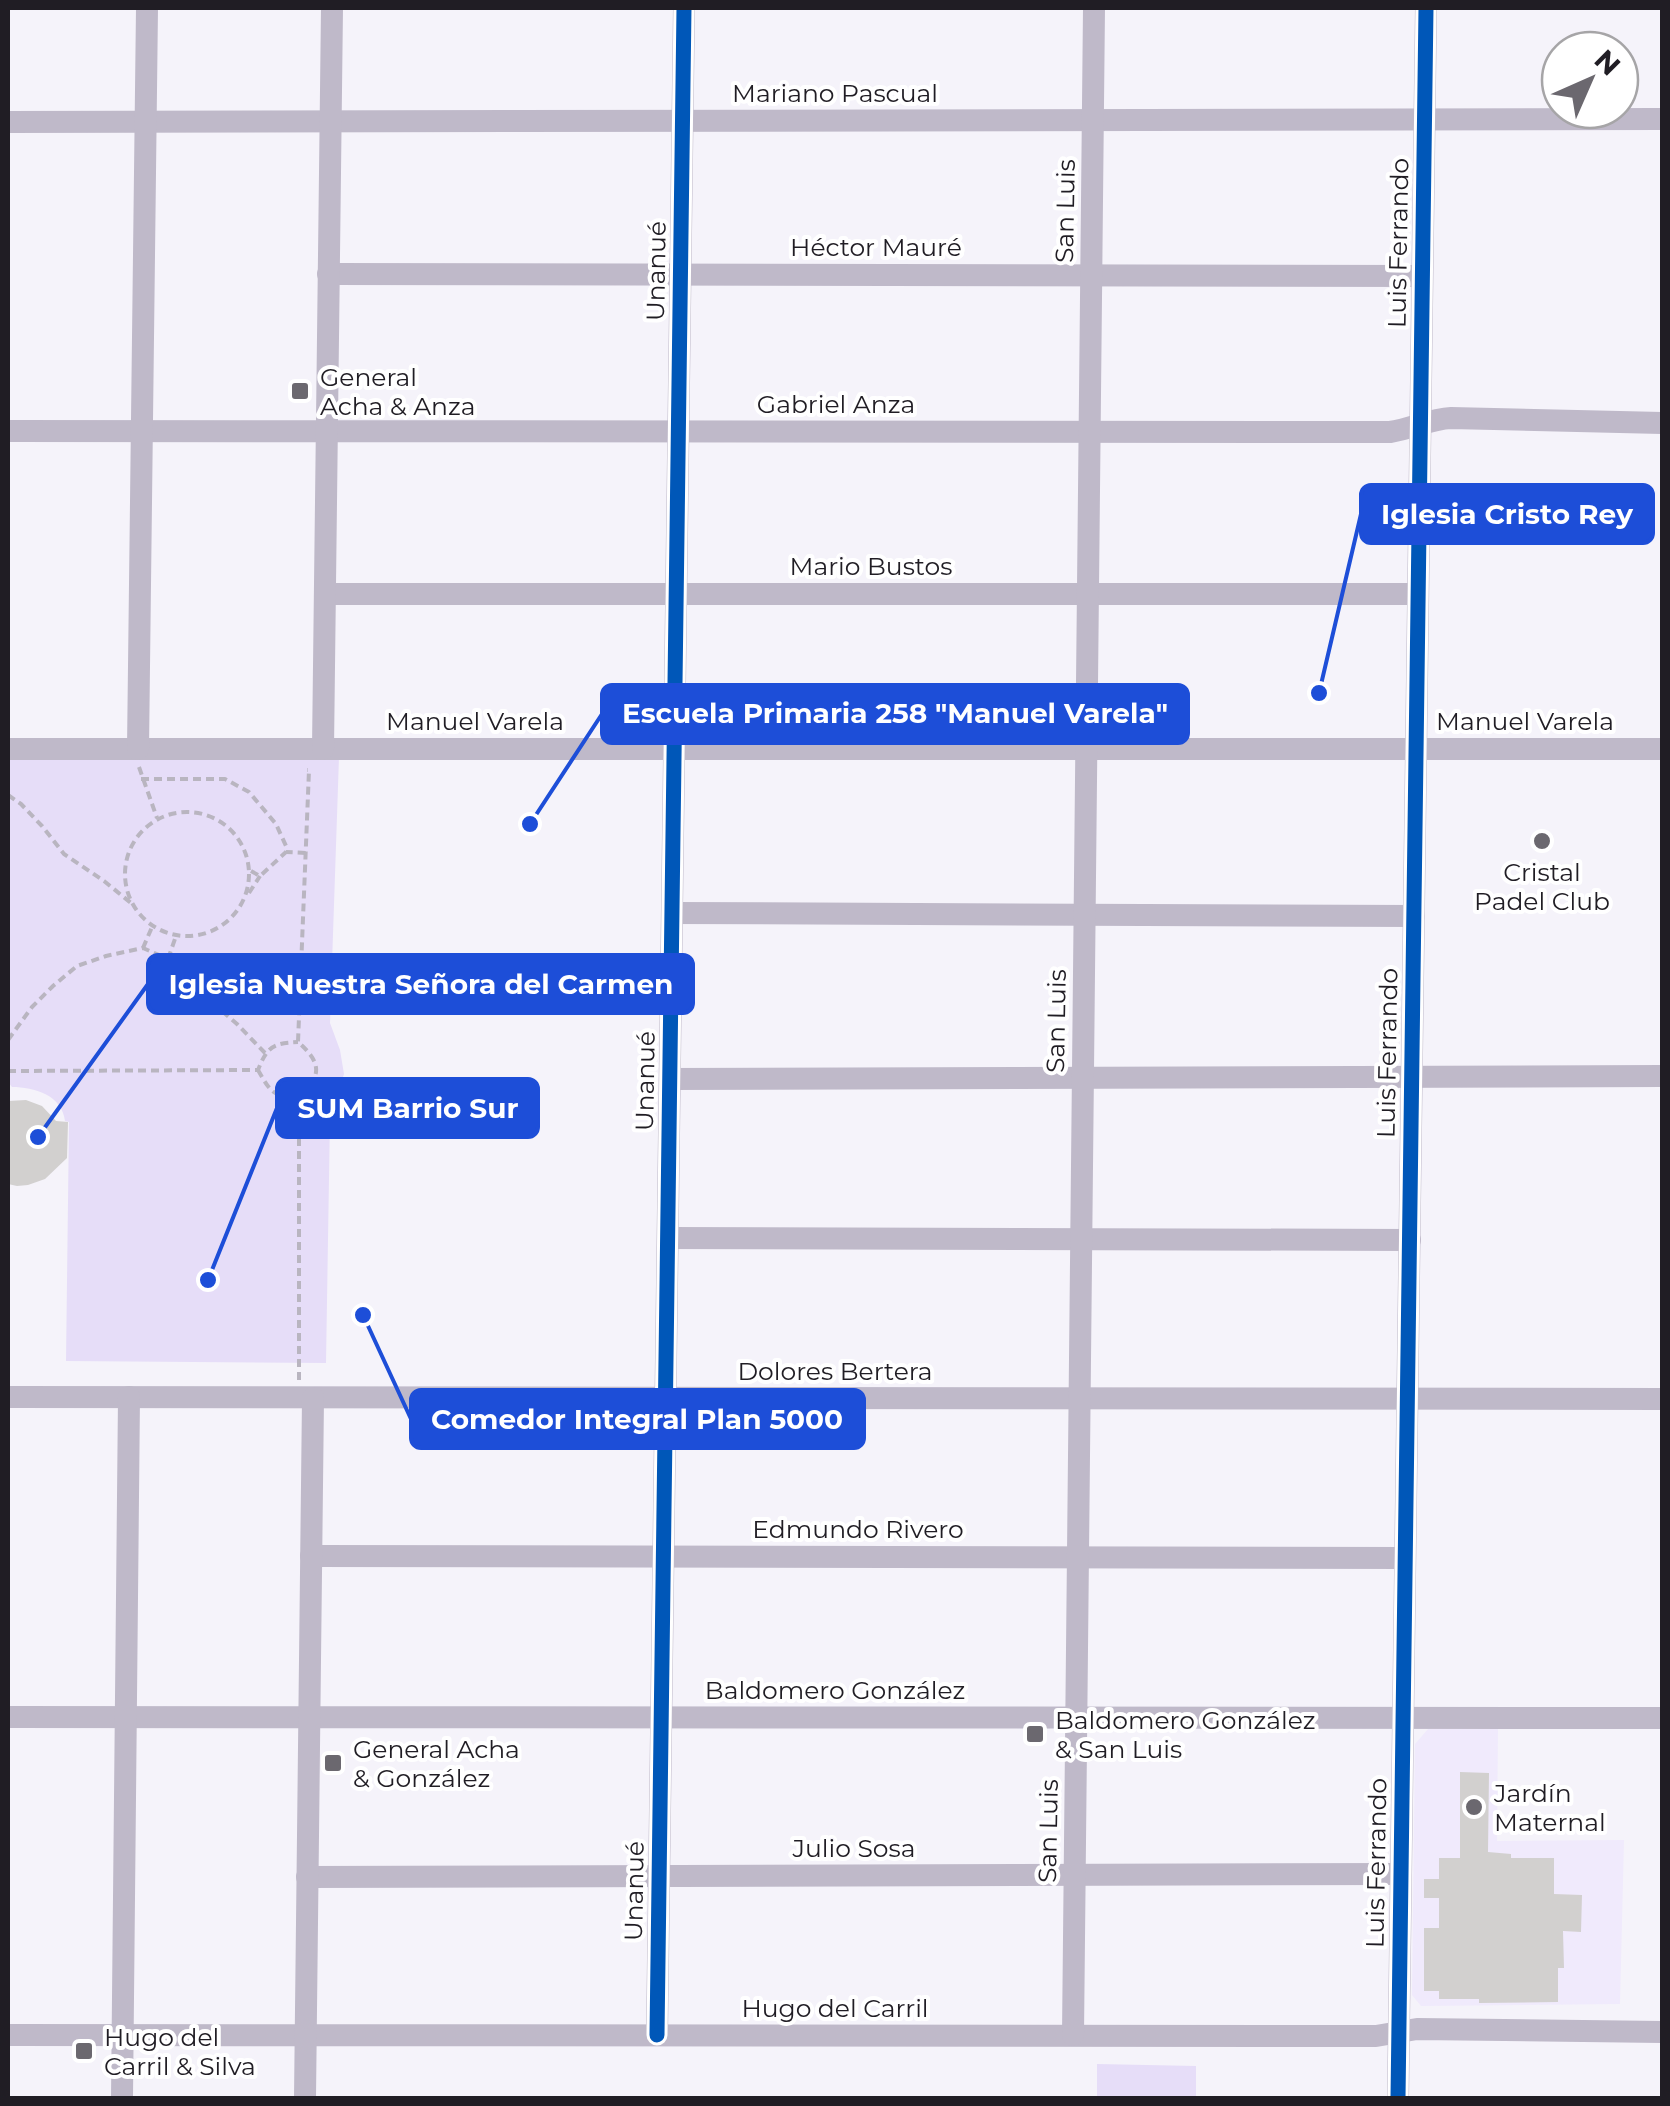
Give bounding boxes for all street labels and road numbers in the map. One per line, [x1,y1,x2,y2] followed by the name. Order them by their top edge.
[732,78,938,108] street label: Mariano Pascual
[1382,158,1414,328] street label: Luis Ferrando
[1049,159,1081,263] street label: San Luis
[640,221,672,321] street label: Unanué
[790,232,962,262] street label: Héctor Mauré
[757,389,915,419] street label: Gabriel Anza
[790,551,952,581] street label: Mario Bustos
[386,706,564,736] street label: Manuel Varela
[1436,706,1614,736] street label: Manuel Varela
[1371,968,1403,1138] street label: Luis Ferrando
[1040,969,1072,1073] street label: San Luis
[629,1031,661,1131] street label: Unanué
[737,1356,933,1386] street label: Dolores Bertera
[752,1514,964,1544] street label: Edmundo Rivero
[705,1675,965,1705] street label: Baldomero González
[1360,1778,1392,1948] street label: Luis Ferrando
[1032,1779,1064,1883] street label: San Luis
[791,1833,916,1863] street label: Julio Sosa
[618,1841,650,1941] street label: Unanué
[741,1993,929,2023] street label: Hugo del Carril

